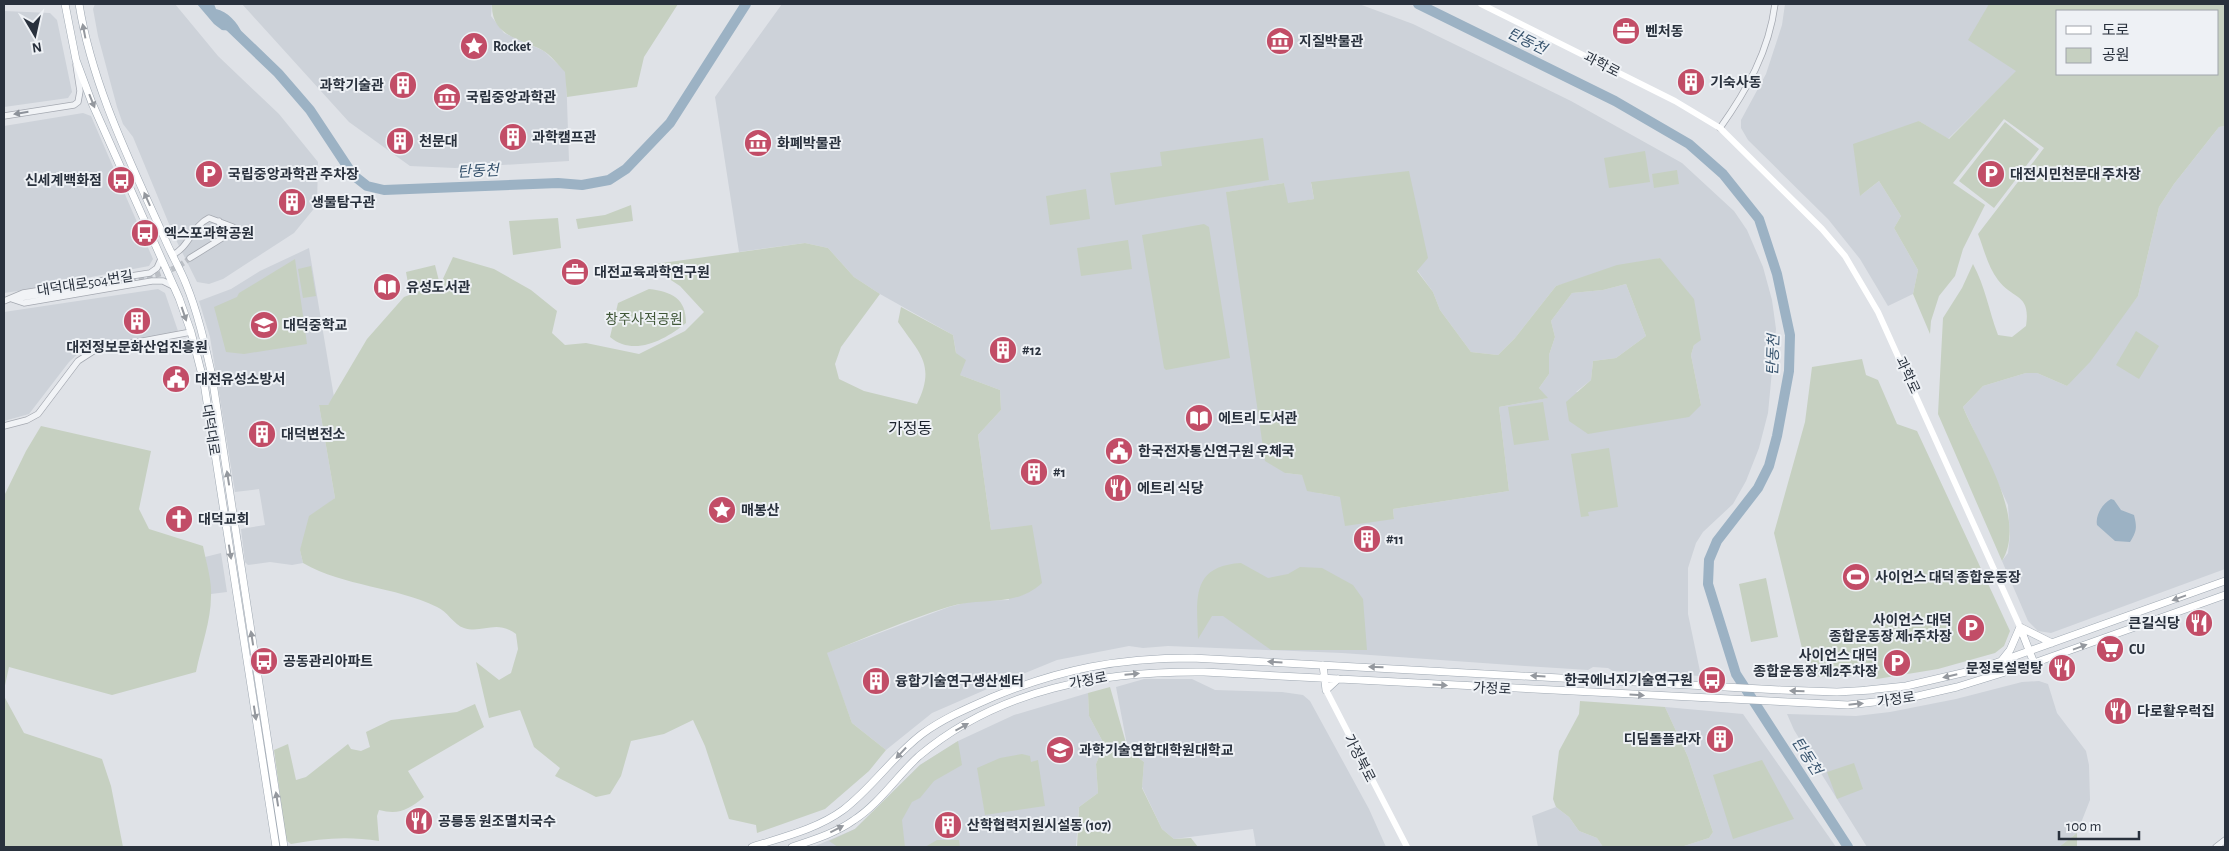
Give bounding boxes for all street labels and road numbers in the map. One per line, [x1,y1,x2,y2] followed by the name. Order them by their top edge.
[1581,48,1623,80] street label: 과학로
[36,268,134,299] street label: 대덕대로504번길
[1893,354,1923,396] street label: 과학로
[199,403,222,457] street label: 대덕대로
[1068,669,1109,692] street label: 가정로
[1472,680,1512,697] street label: 가정로
[1876,689,1916,710] street label: 가정로
[1341,732,1378,785] street label: 가정북로

